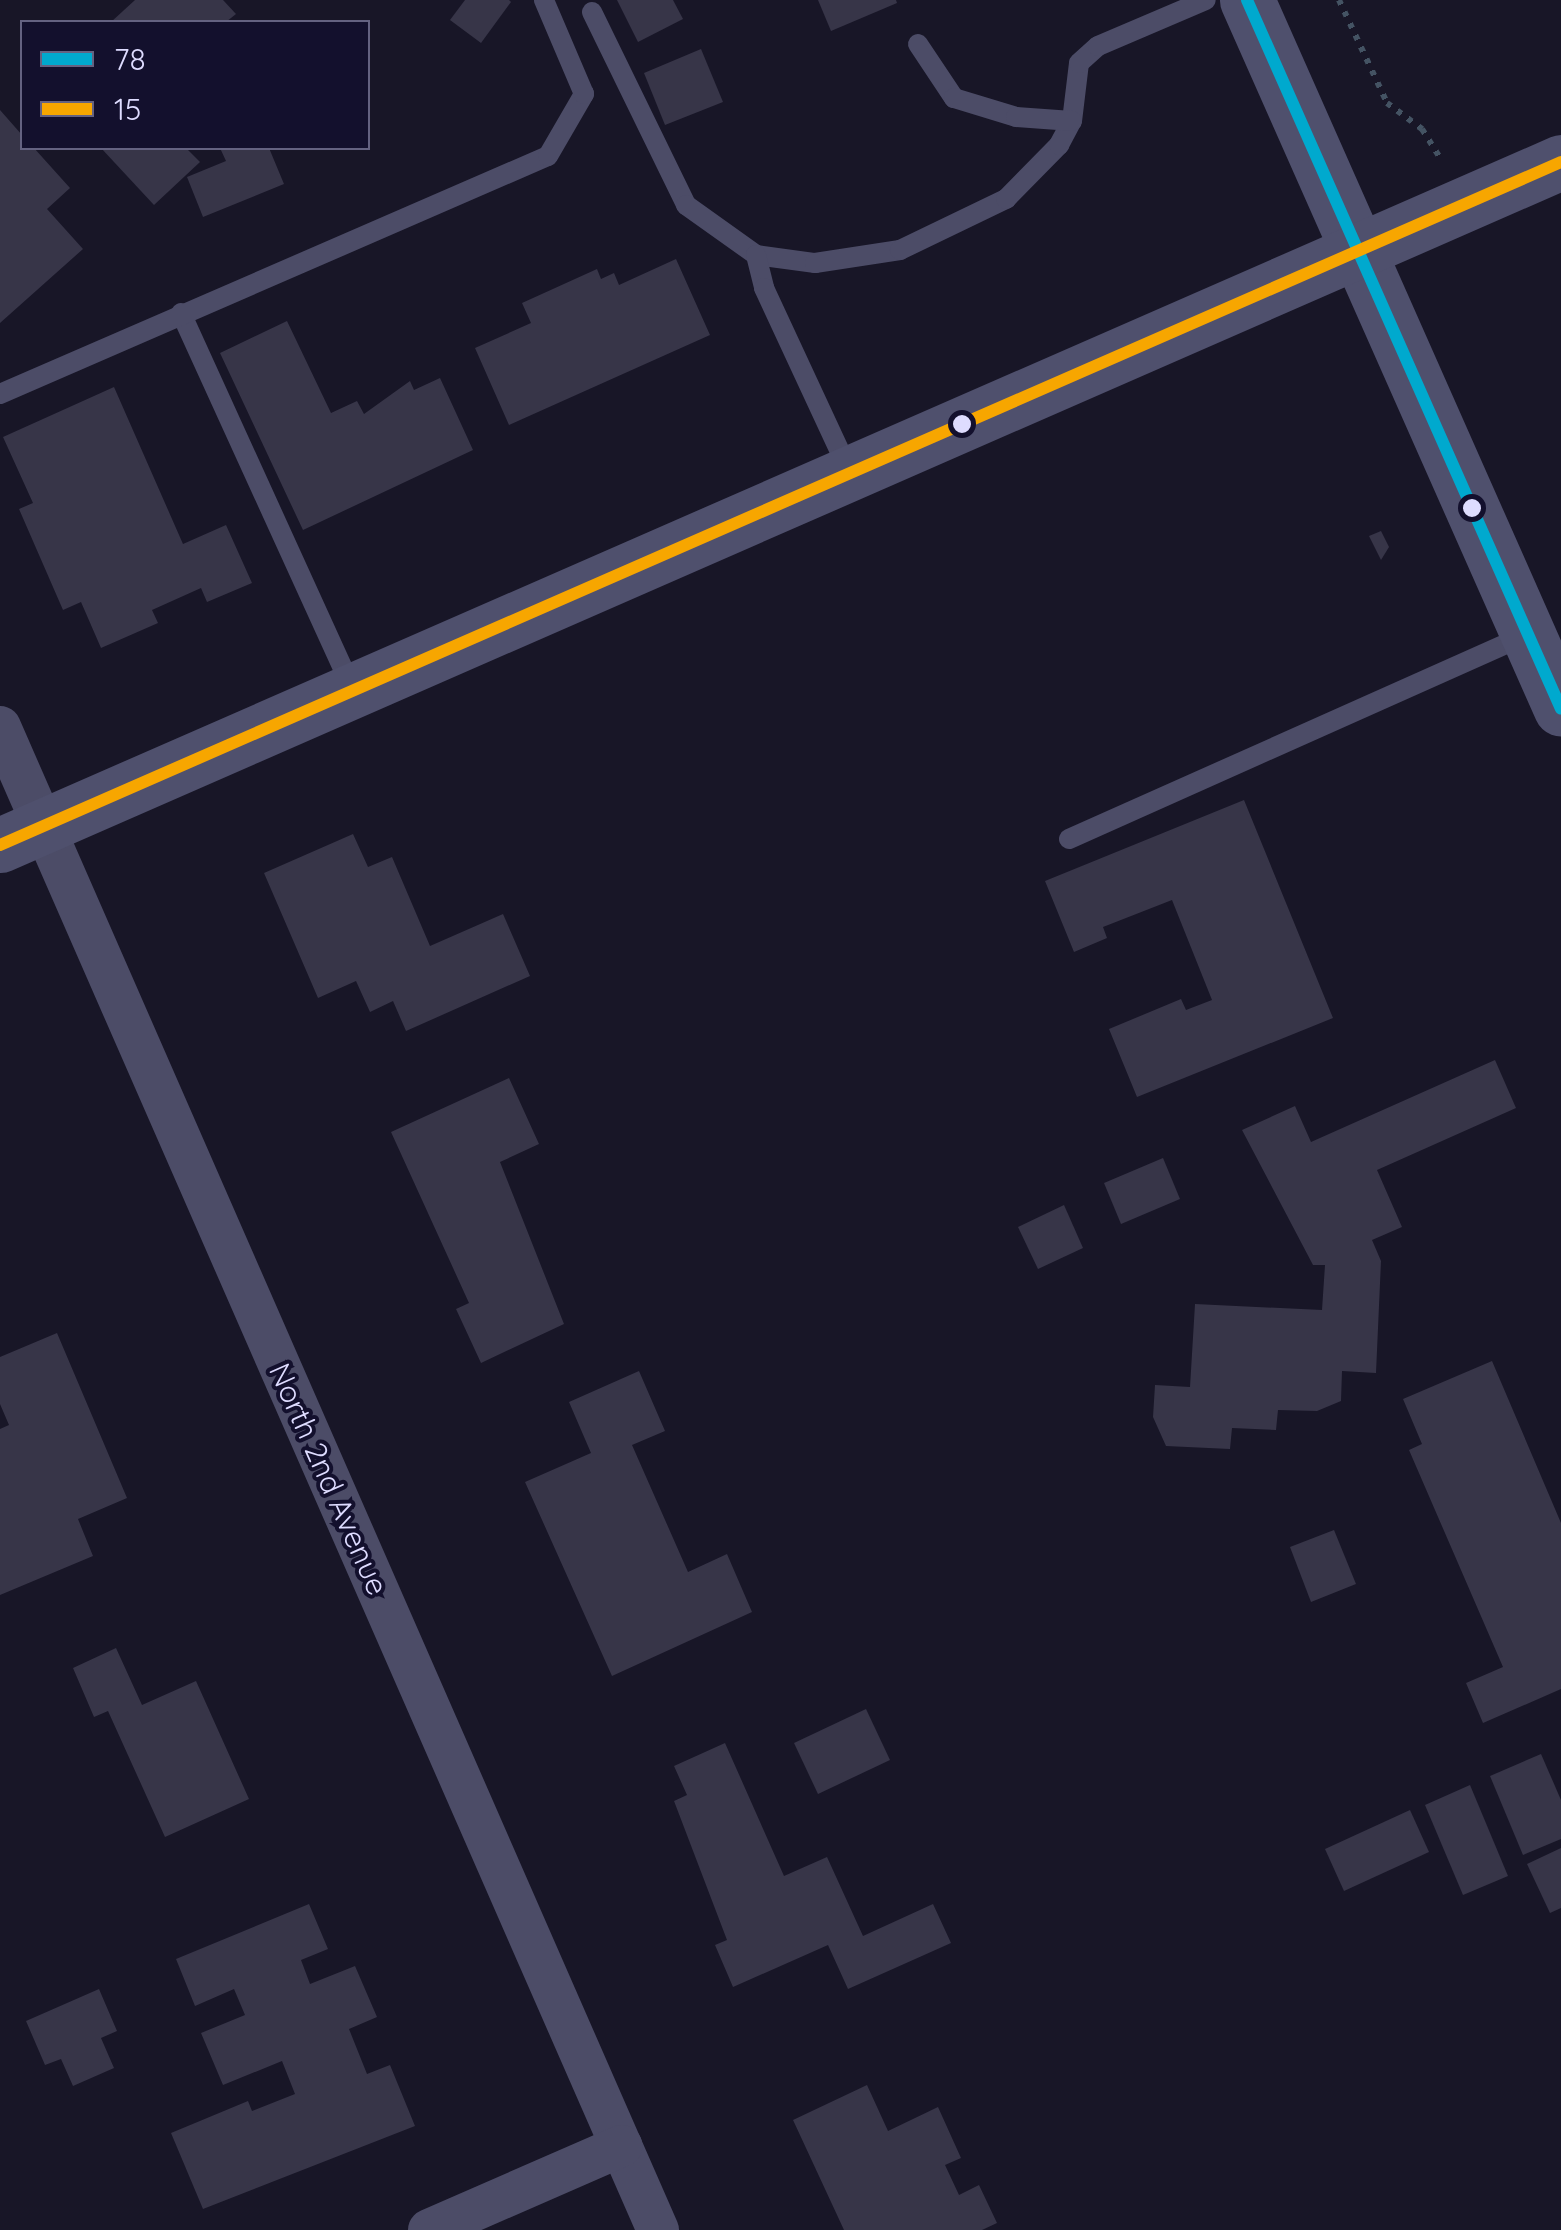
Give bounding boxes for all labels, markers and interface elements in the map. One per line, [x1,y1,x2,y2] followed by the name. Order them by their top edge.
[20,20,370,150] legend
[114,40,146,78] text: 78
[114,90,141,128] text: 15
[952,414,972,434] unlabelled marker
[1462,498,1482,518] unlabelled marker
[262,1358,396,1600] street label: North 2nd Avenue

